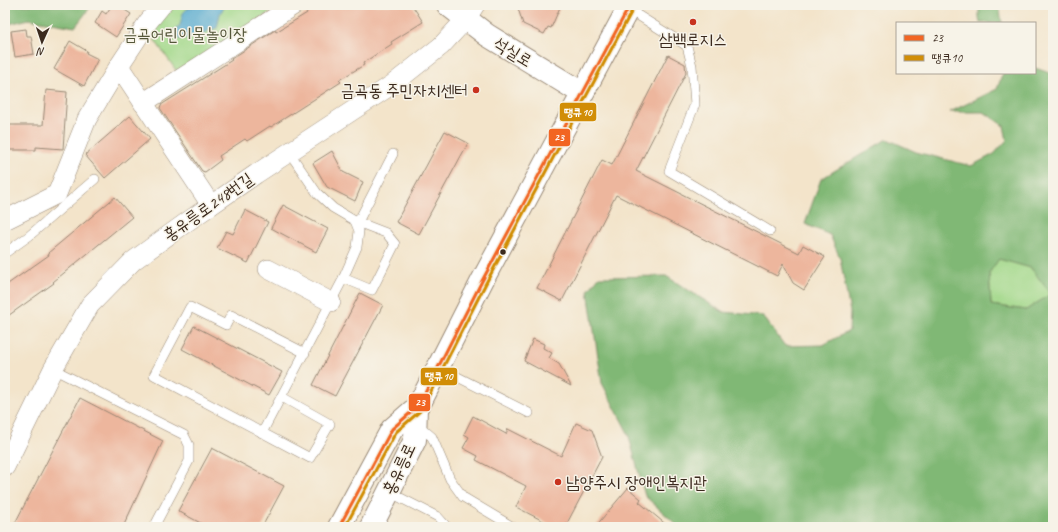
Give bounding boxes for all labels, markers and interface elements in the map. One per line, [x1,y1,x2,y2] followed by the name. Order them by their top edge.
[688,17,698,27] marker: 삼백로지스
[22,22,62,62] north arrow
[896,22,1036,74] legend
[123,24,247,45] park label: 금곡어린이물놀이장
[659,29,727,50] place label: 삼백로지스
[932,30,944,46] text: 23
[490,32,536,72] street label: 석실로
[36,45,45,59] text: N
[932,50,964,66] text: 땡큐10
[341,80,468,101] place label: 금곡동 주민자치센터
[471,85,481,95] marker: 금곡동 주민자치센터
[559,102,597,122] line badge: 땡큐10
[564,105,593,119] text: 땡큐10
[548,128,571,147] line badge: 23
[554,130,565,144] text: 23
[159,168,257,246] street label: 홍유릉로248번길
[498,247,508,257] unlabelled marker
[420,367,458,386] line badge: 땡큐10
[425,369,454,383] text: 땡큐10
[408,393,431,412] line badge: 23
[415,395,426,409] text: 23
[378,440,420,498] street label: 홍유릉로
[566,472,707,493] place label: 남양주시 장애인복지관
[553,477,563,487] marker: 남양주시 장애인복지관

